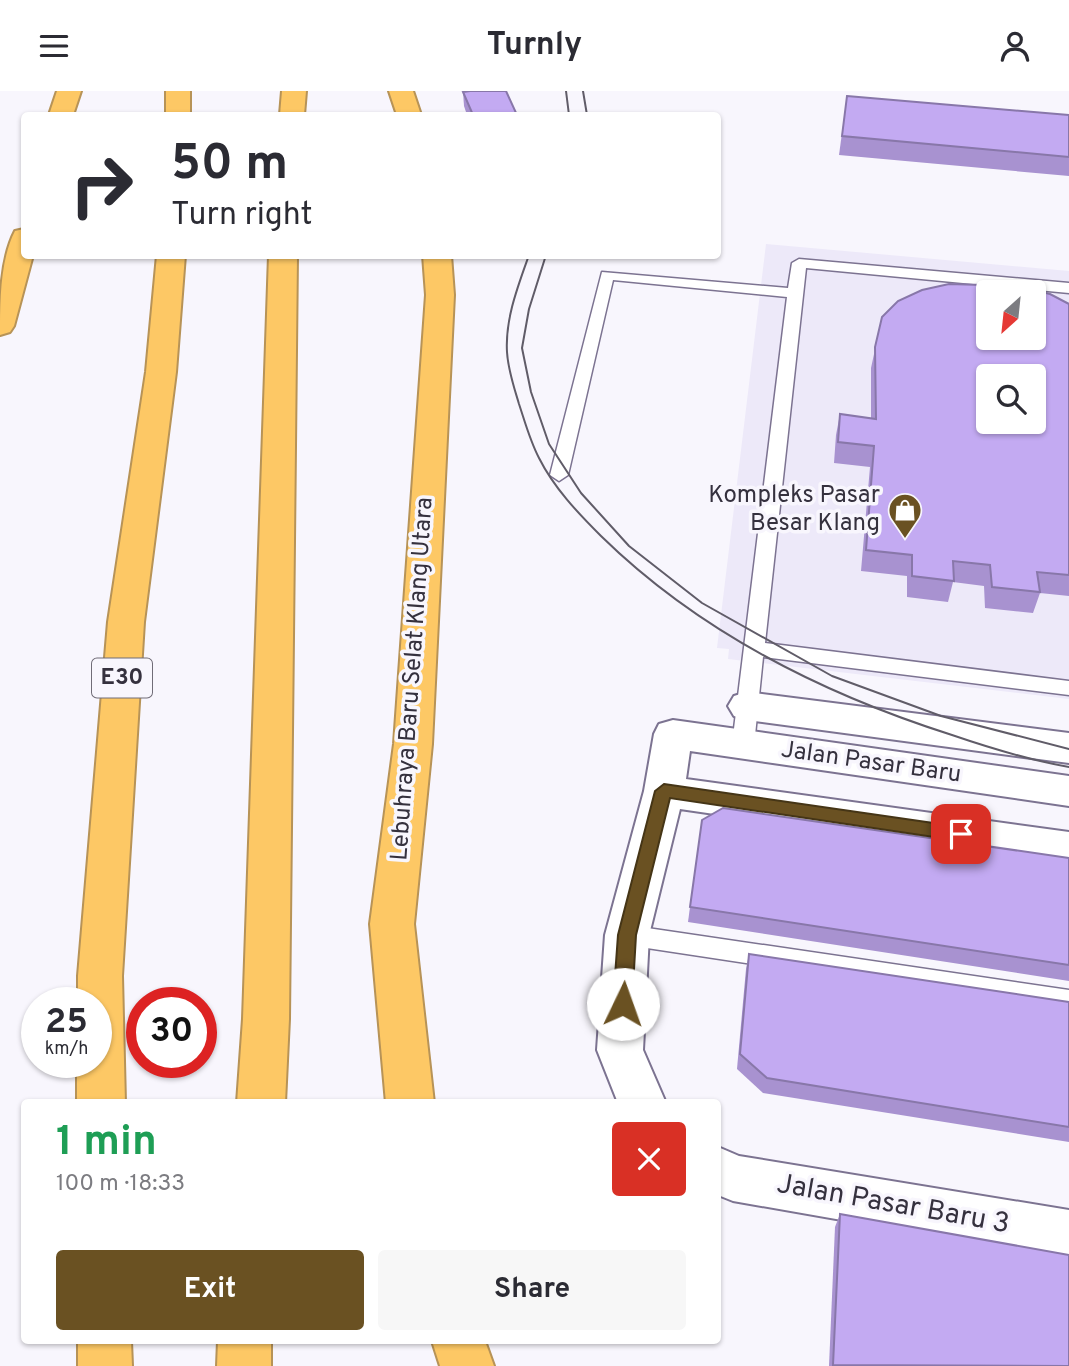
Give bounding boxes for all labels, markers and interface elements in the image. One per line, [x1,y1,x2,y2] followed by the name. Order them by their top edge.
[487,26,582,66] text: Turnly
[35,27,73,65] icon: menu
[996,27,1034,65] icon: person
[171,135,288,197] text: 50 m
[56,140,147,231] icon: right
[171,196,313,236] text: Turn right
[976,280,1046,350] north arrow
[976,280,1046,434] map controls
[976,364,1046,434] button: search
[708,481,880,539] place label: Kompleks Pasar Besar Klang
[886,491,924,540] shop icon: Kompleks Pasar Besar Klang
[385,496,441,862] street label: Lebuhraya Baru Selat Klang Utara
[92,659,152,698] road number: E30
[779,735,963,791] street label: Jalan Pasar Baru
[931,804,991,864] pin
[942,815,980,853] icon: arrive
[586,967,660,1041] position arrow
[126,987,217,1078] speed limit sign: 30
[45,1001,88,1045] text: 25
[45,1038,88,1061] text: km/h
[56,1117,157,1170] text: 1 min
[612,1122,686,1196] button: close
[774,1167,1012,1243] street label: Jalan Pasar Baru 3
[56,1170,185,1199] text: 100 m · 18:33
[56,1250,364,1330] button: Exit
[378,1250,686,1330] button: Share

